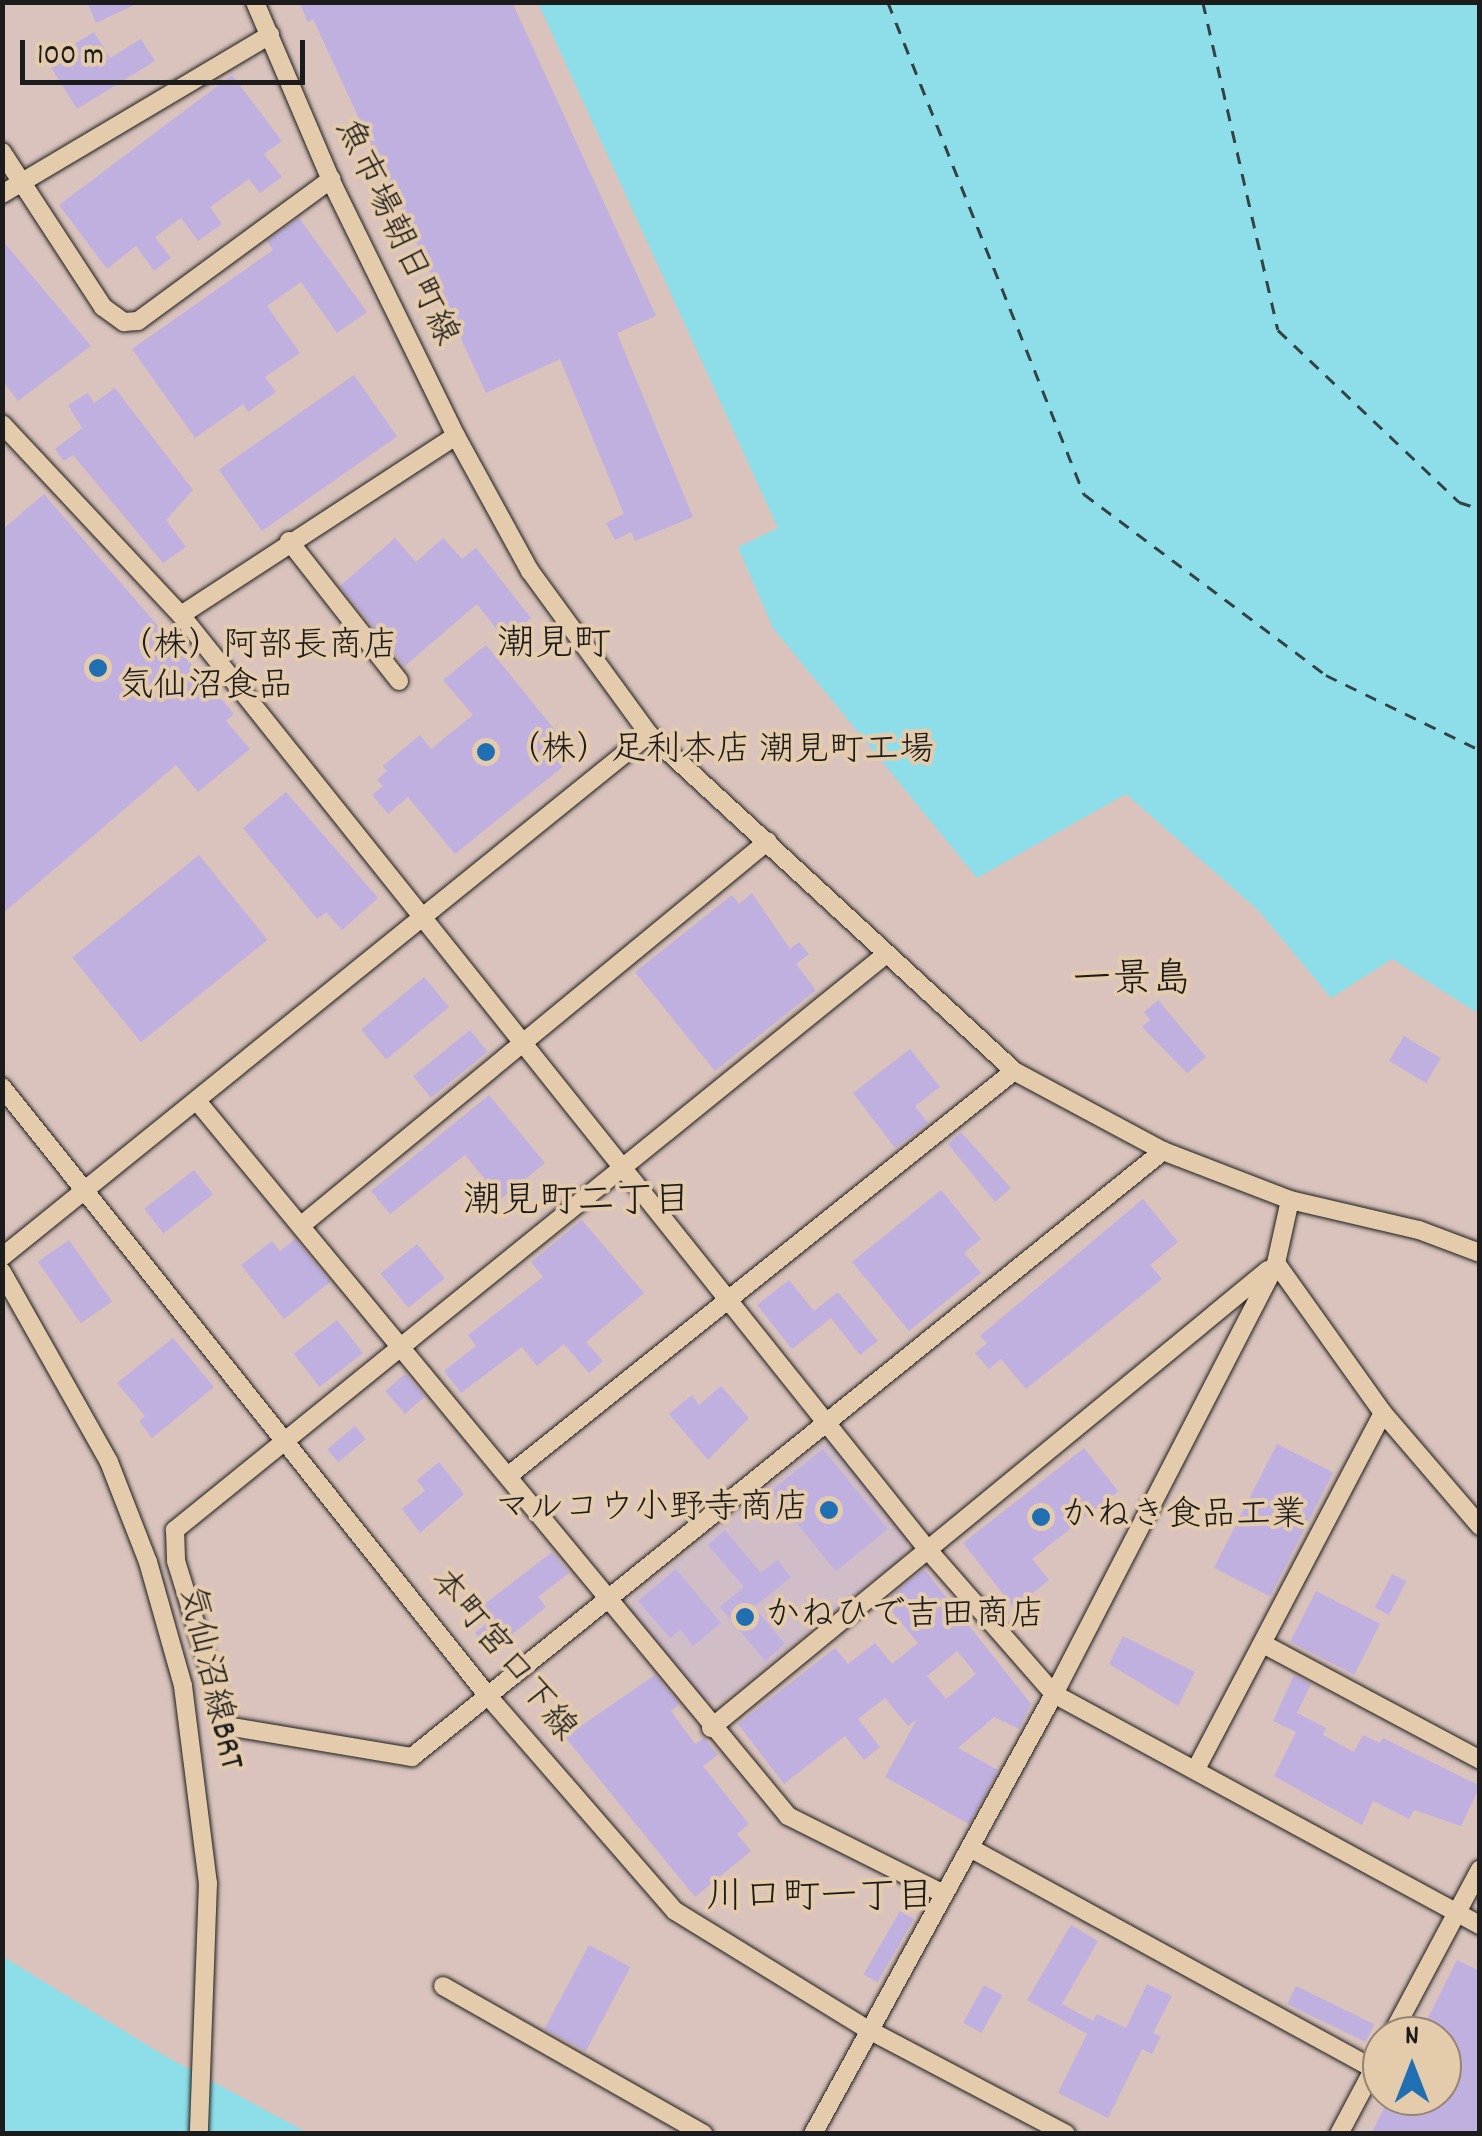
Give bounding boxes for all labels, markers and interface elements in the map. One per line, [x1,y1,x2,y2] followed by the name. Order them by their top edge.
[25,20,310,82] scale bar
[37,36,104,79] text: 100 m
[324,113,466,353] street label: 魚市場朝日町線
[497,624,611,670] district label: 潮見町
[118,627,398,709] place label: （株）阿部長商店 気仙沼食品
[87,657,109,679] marker: （株）阿部長商店 気仙沼食品
[506,731,934,773] place label: （株）足利本店 潮見町工場
[475,741,497,763] marker: （株）足利本店 潮見町工場
[1072,959,1192,1007] district label: 一景島
[463,1181,691,1227] district label: 潮見町二丁目
[494,1489,809,1531] place label: マルコウ小野寺商店
[1061,1496,1306,1538] place label: かねき食品工業
[818,1499,840,1521] marker: マルコウ小野寺商店
[1030,1506,1052,1528] marker: かねき食品工業
[420,1561,584,1751] street label: 本町宮口下線
[167,1582,251,1774] street label: 気仙沼線BRT
[765,1596,1045,1638] place label: かねひで吉田商店
[734,1606,756,1628] marker: かねひで吉田商店
[706,1877,934,1923] district label: 川口町一丁目
[1362,2016,1462,2116] north arrow
[1405,2018,1419,2058] text: N

